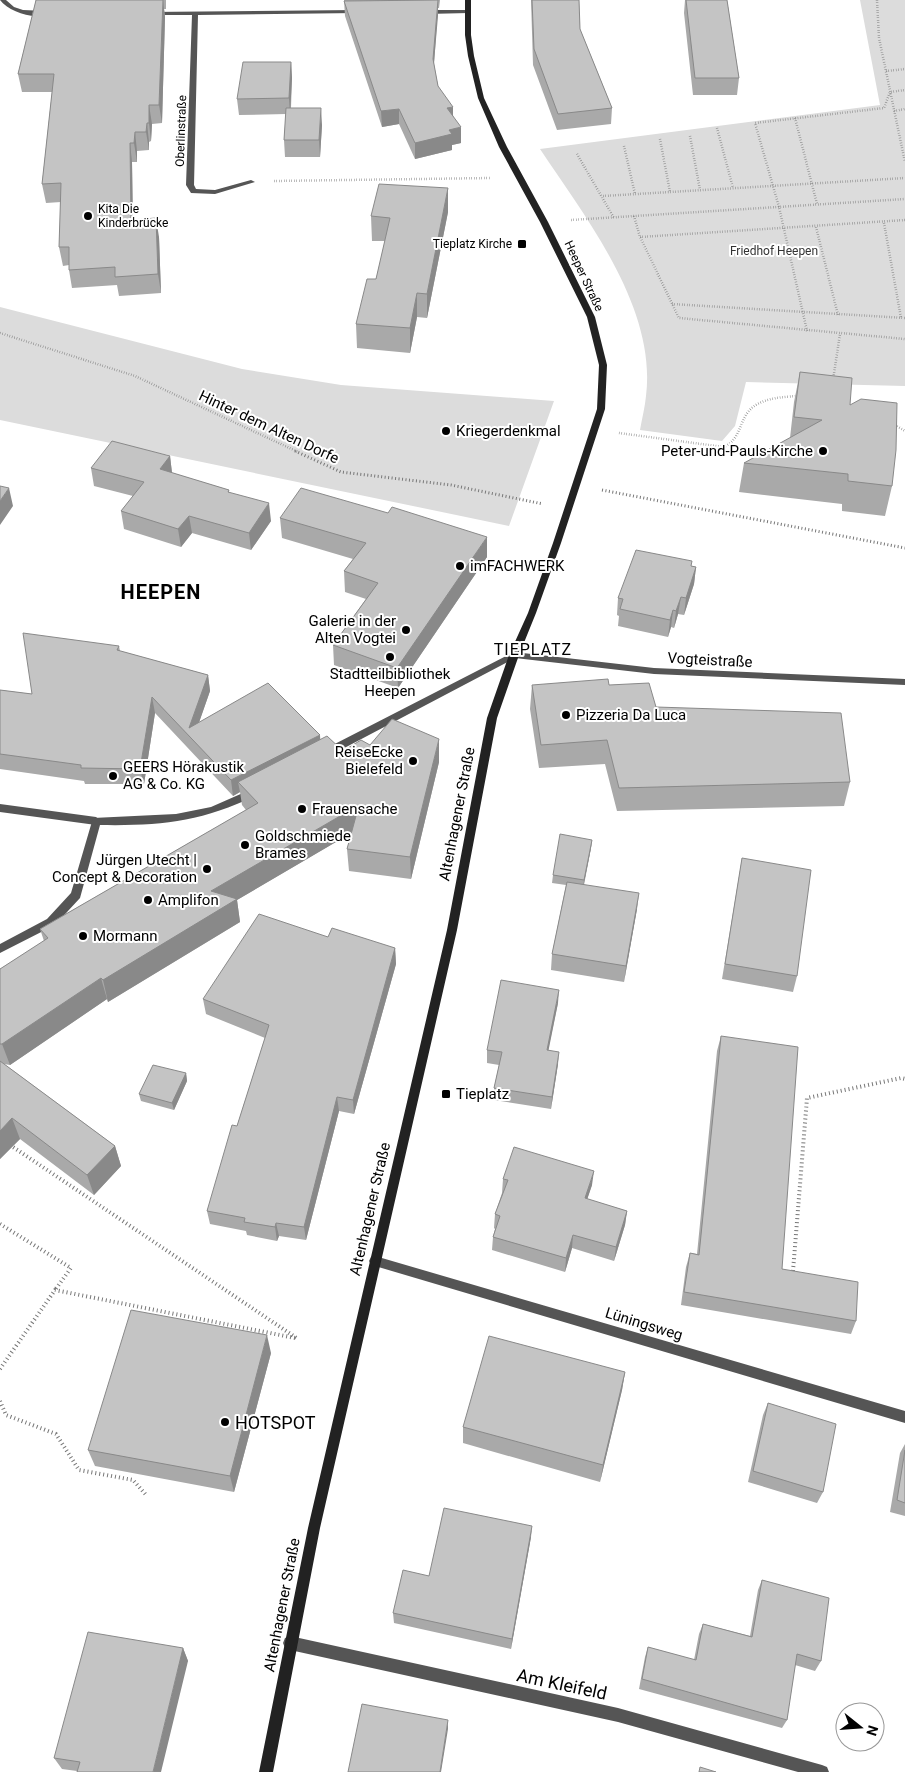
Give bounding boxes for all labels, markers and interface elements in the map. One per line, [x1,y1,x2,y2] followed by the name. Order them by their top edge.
[173,95,189,167] street label: Oberlinstraße
[98,202,168,230] place label: Kita Die Kinderbrücke
[82,210,94,222] marker: Kita Die Kinderbrücke
[433,237,512,251] place label: Tieplatz Kirche
[516,238,528,250] marker: Tieplatz Kirche
[562,238,606,314] street label: Heeper Straße
[730,244,818,258] park label: Friedhof Heepen
[196,387,342,467] street label: Hinter dem Alten Dorfe
[456,422,561,440] place label: Kriegerdenkmal
[440,425,452,437] marker: Kriegerdenkmal
[661,442,813,460] place label: Peter-und-Pauls-Kirche
[817,445,829,457] marker: Peter-und-Pauls-Kirche
[470,557,565,575] place label: imFACHWERK
[454,560,466,572] marker: imFACHWERK
[121,580,201,604] district label: HEEPEN
[308,612,396,647] place label: Galerie in der Alten Vogtei
[400,624,412,636] marker: Galerie in der Alten Vogtei
[494,640,572,659] district label: TIEPLATZ
[667,649,753,671] street label: Vogteistraße
[384,651,396,663] marker: Stadtteilbibliothek Heepen
[330,665,451,700] place label: Stadtteilbibliothek Heepen
[576,706,686,724] place label: Pizzeria Da Luca
[560,709,572,721] marker: Pizzeria Da Luca
[335,743,403,778] place label: ReiseEcke Bielefeld
[435,745,479,882] street label: Altenhagener Straße
[407,755,419,767] marker: ReiseEcke Bielefeld
[123,758,245,793] place label: GEERS Hörakustik AG & Co. KG
[107,770,119,782] marker: GEERS Hörakustik AG & Co. KG
[312,800,398,818] place label: Frauensache
[296,803,308,815] marker: Frauensache
[255,827,351,862] place label: Goldschmiede Brames
[239,839,251,851] marker: Goldschmiede Brames
[52,851,197,886] place label: Jürgen Utecht | Concept & Decoration
[201,863,213,875] marker: Jürgen Utecht | Concept & Decoration
[158,891,219,909] place label: Amplifon
[142,894,154,906] marker: Amplifon
[93,927,158,945] place label: Mormann
[77,930,89,942] marker: Mormann
[456,1085,509,1103] place label: Tieplatz
[440,1088,452,1100] marker: Tieplatz
[346,1141,394,1277] street label: Altenhagener Straße
[603,1304,685,1344] street label: Lüningsweg
[235,1412,316,1433] place label: HOTSPOT
[219,1416,231,1428] marker: HOTSPOT
[260,1536,304,1673] street label: Altenhagener Straße
[515,1664,609,1704] street label: Am Kleifeld
[835,1702,885,1752] north arrow
[863,1724,882,1738] text: N

